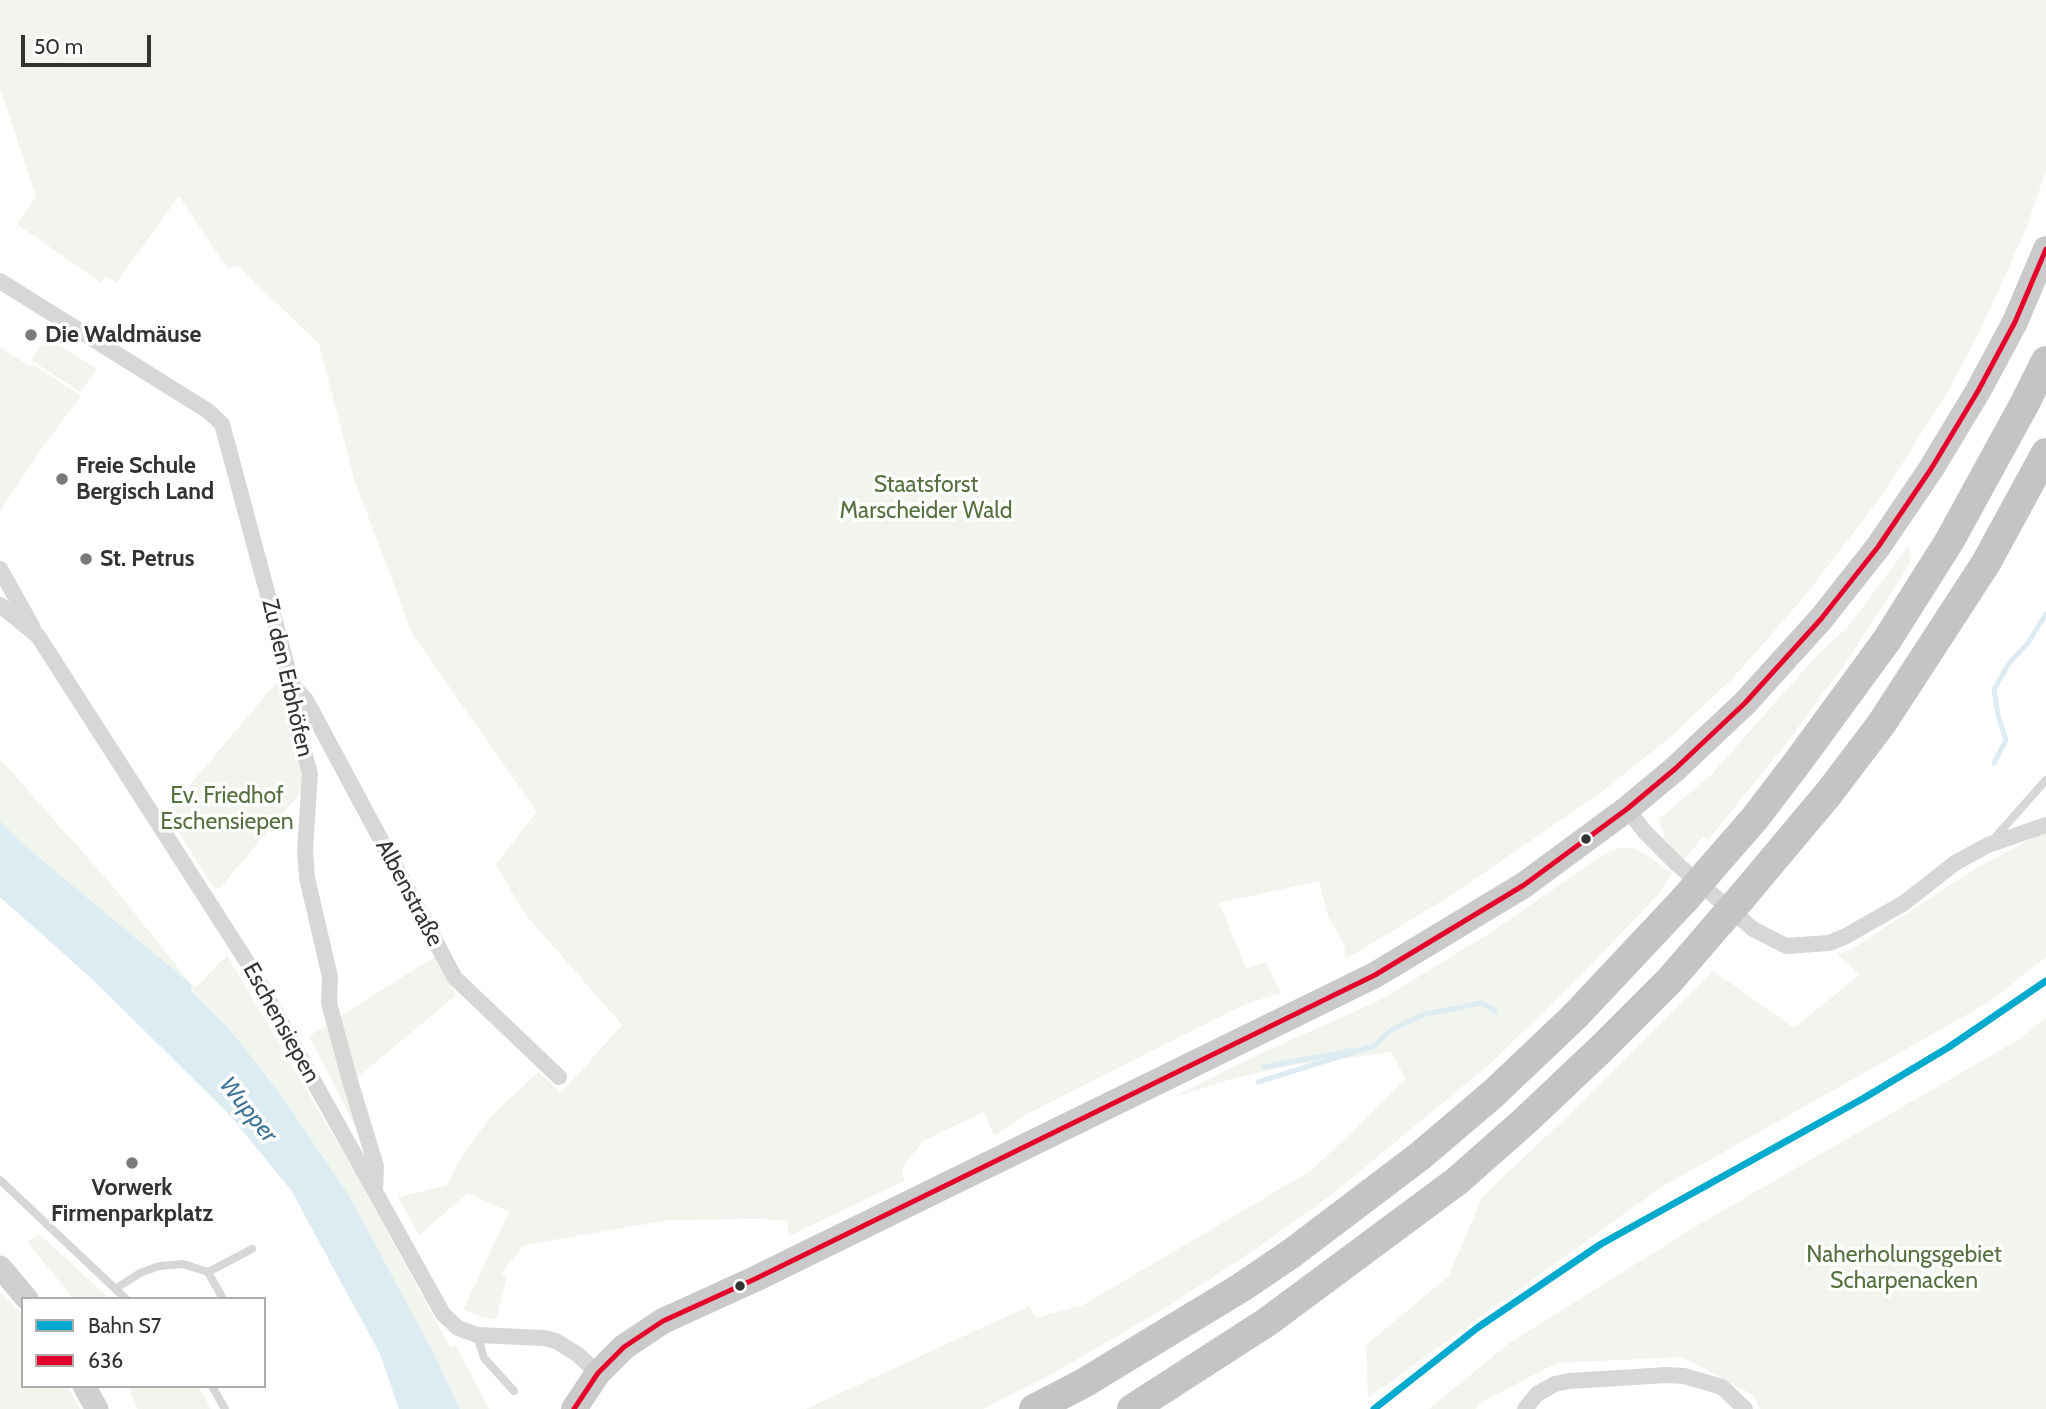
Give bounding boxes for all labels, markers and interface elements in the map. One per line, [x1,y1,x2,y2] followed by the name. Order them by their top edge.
[24,21,154,65] scale bar
[34,34,83,59] text: 50 m
[45,321,201,349] place label: Die Waldmäuse
[23,327,39,343] marker: Die Waldmäuse
[76,452,214,506] place label: Freie Schule Bergisch Land
[54,471,70,487] marker: Freie Schule Bergisch Land
[840,471,1012,525] park label: Staatsforst Marscheider Wald
[100,545,194,573] place label: St. Petrus
[78,551,94,567] marker: St. Petrus
[255,596,319,760] street label: Zu den Erbhöfen
[160,782,294,836] park label: Ev. Friedhof Eschensiepen
[1579,832,1593,846] unlabelled marker
[369,835,449,951] street label: Albenstraße
[237,958,325,1088] street label: Eschensiepen
[213,1071,283,1149] water label: Wupper
[124,1155,140,1171] marker: Vorwerk Firmenparkplatz
[51,1174,213,1228] place label: Vorwerk Firmenparkplatz
[1806,1241,2002,1295] park label: Naherholungsgebiet Scharpenacken
[733,1279,747,1293] unlabelled marker
[21,1297,266,1388] legend
[88,1313,161,1338] text: Bahn S7
[88,1348,123,1373] text: 636

